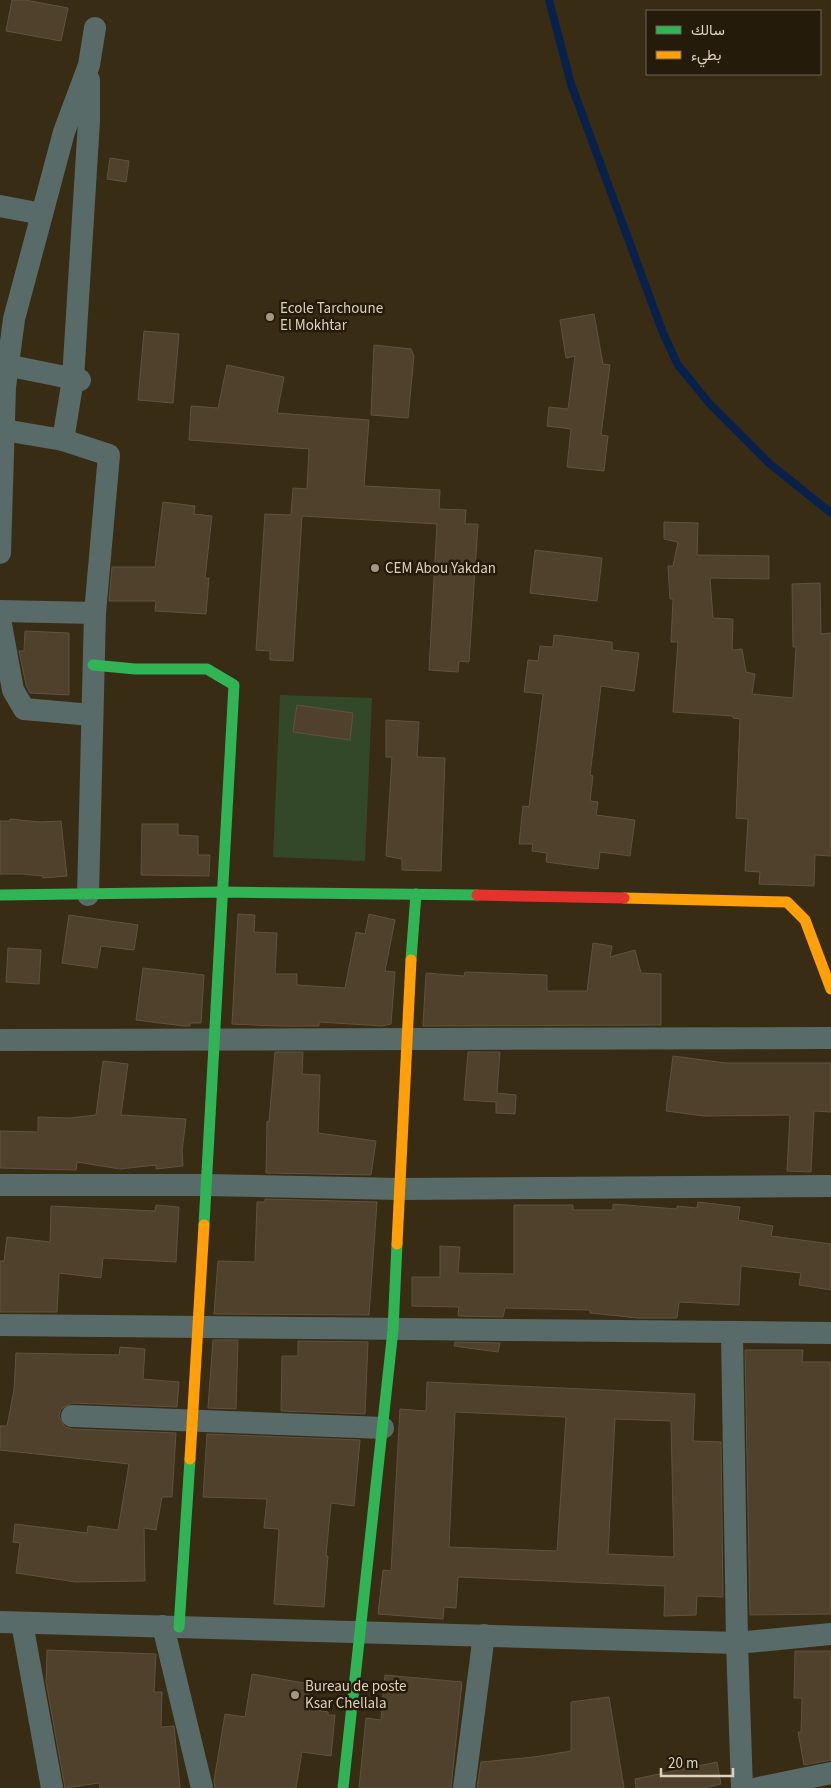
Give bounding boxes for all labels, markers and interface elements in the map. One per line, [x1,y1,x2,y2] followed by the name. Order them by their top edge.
[646,10,821,75] legend
[691,20,725,41] text: سالك
[691,45,721,68] text: بطيء
[280,298,383,336] place label: Ecole Tarchoune El Mokhtar
[264,311,276,323] marker: Ecole Tarchoune El Mokhtar
[385,558,496,579] place label: CEM Abou Yakdan
[369,562,381,574] marker: CEM Abou Yakdan
[305,1676,406,1714] place label: Bureau de poste Ksar Chellala
[289,1689,301,1701] marker: Bureau de poste Ksar Chellala
[661,1746,734,1778] scale bar
[668,1753,698,1774] text: 20 m

